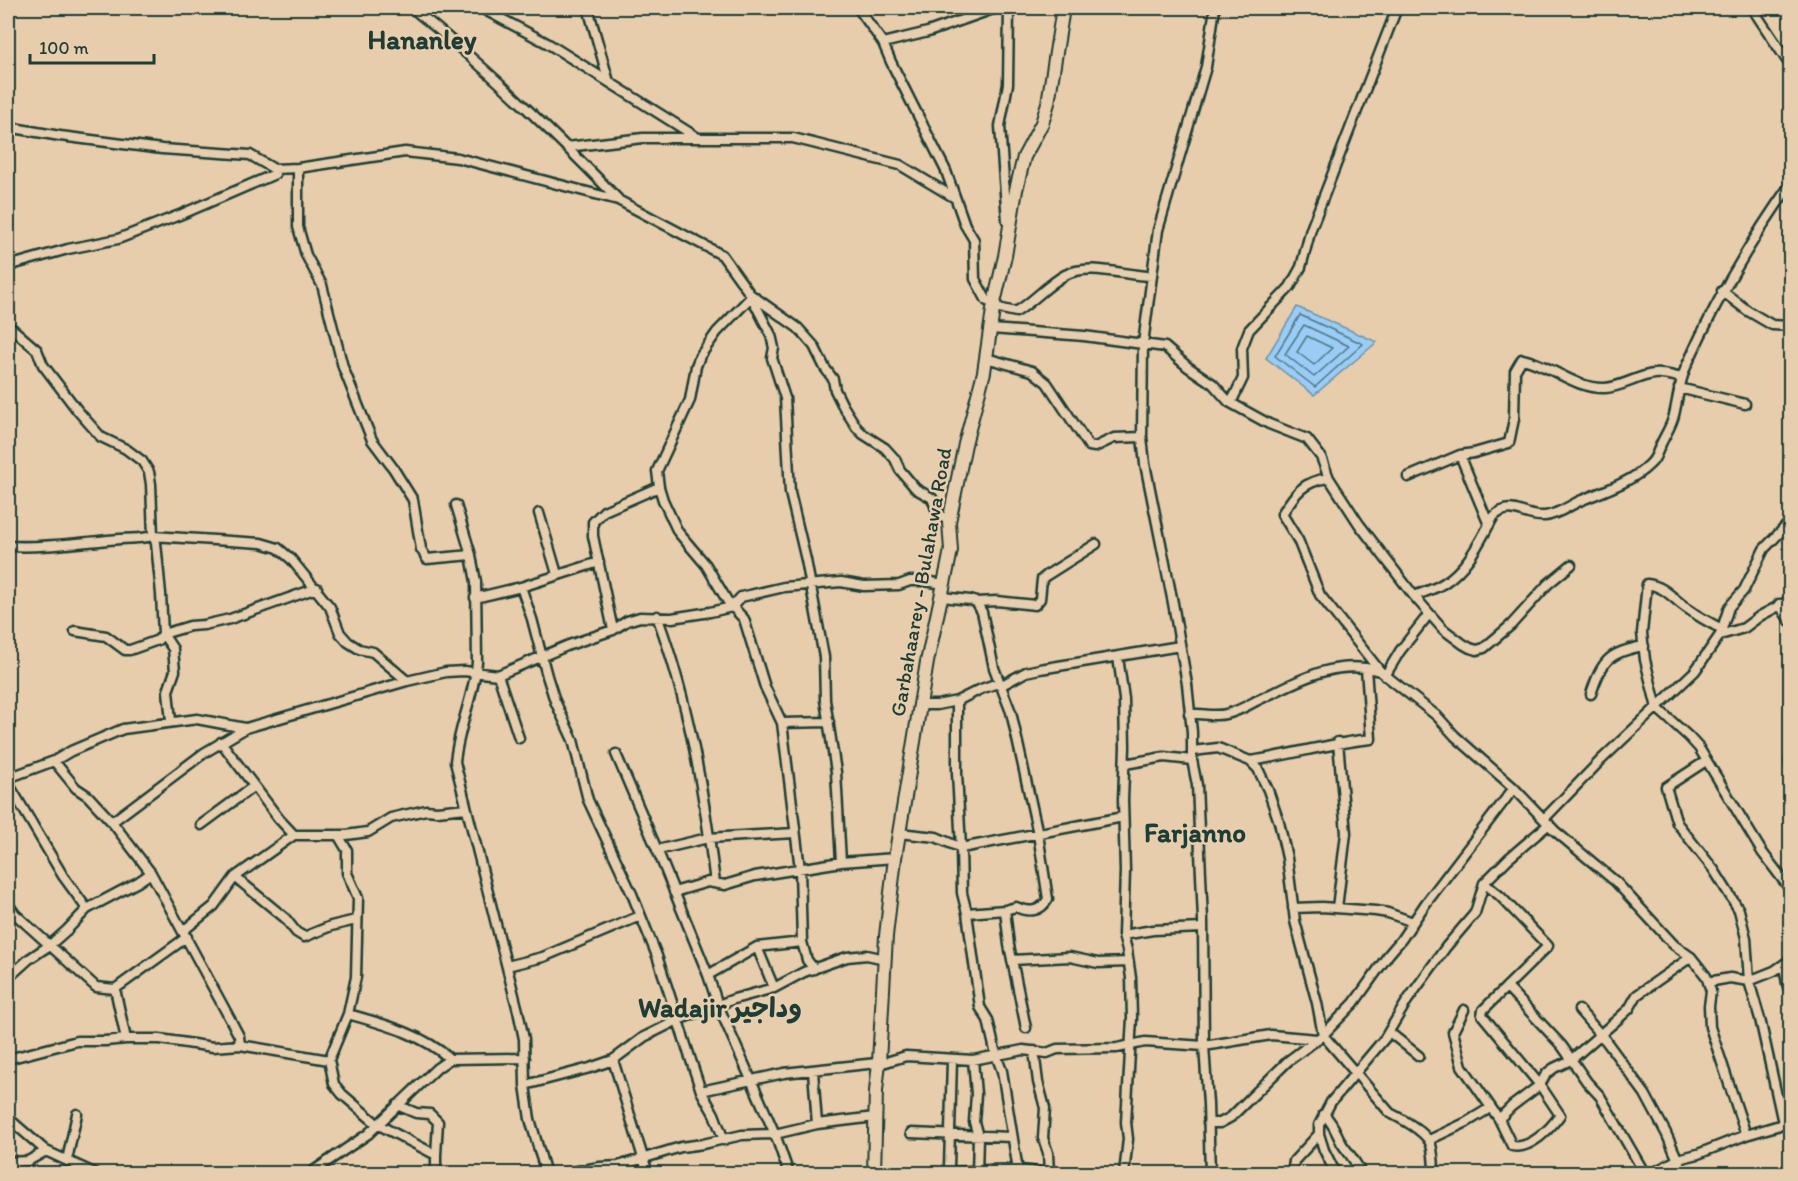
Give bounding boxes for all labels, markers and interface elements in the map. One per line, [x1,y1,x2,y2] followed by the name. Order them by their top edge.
[368,23,477,56] district label: Hananley
[30,27,154,65] scale bar
[39,37,89,59] text: 100 m
[885,445,957,718] street label: Garbahaarey - Bulahawa Road
[1144,816,1246,849] district label: Farjanno
[638,991,802,1024] district label: Wadajir وداجير

